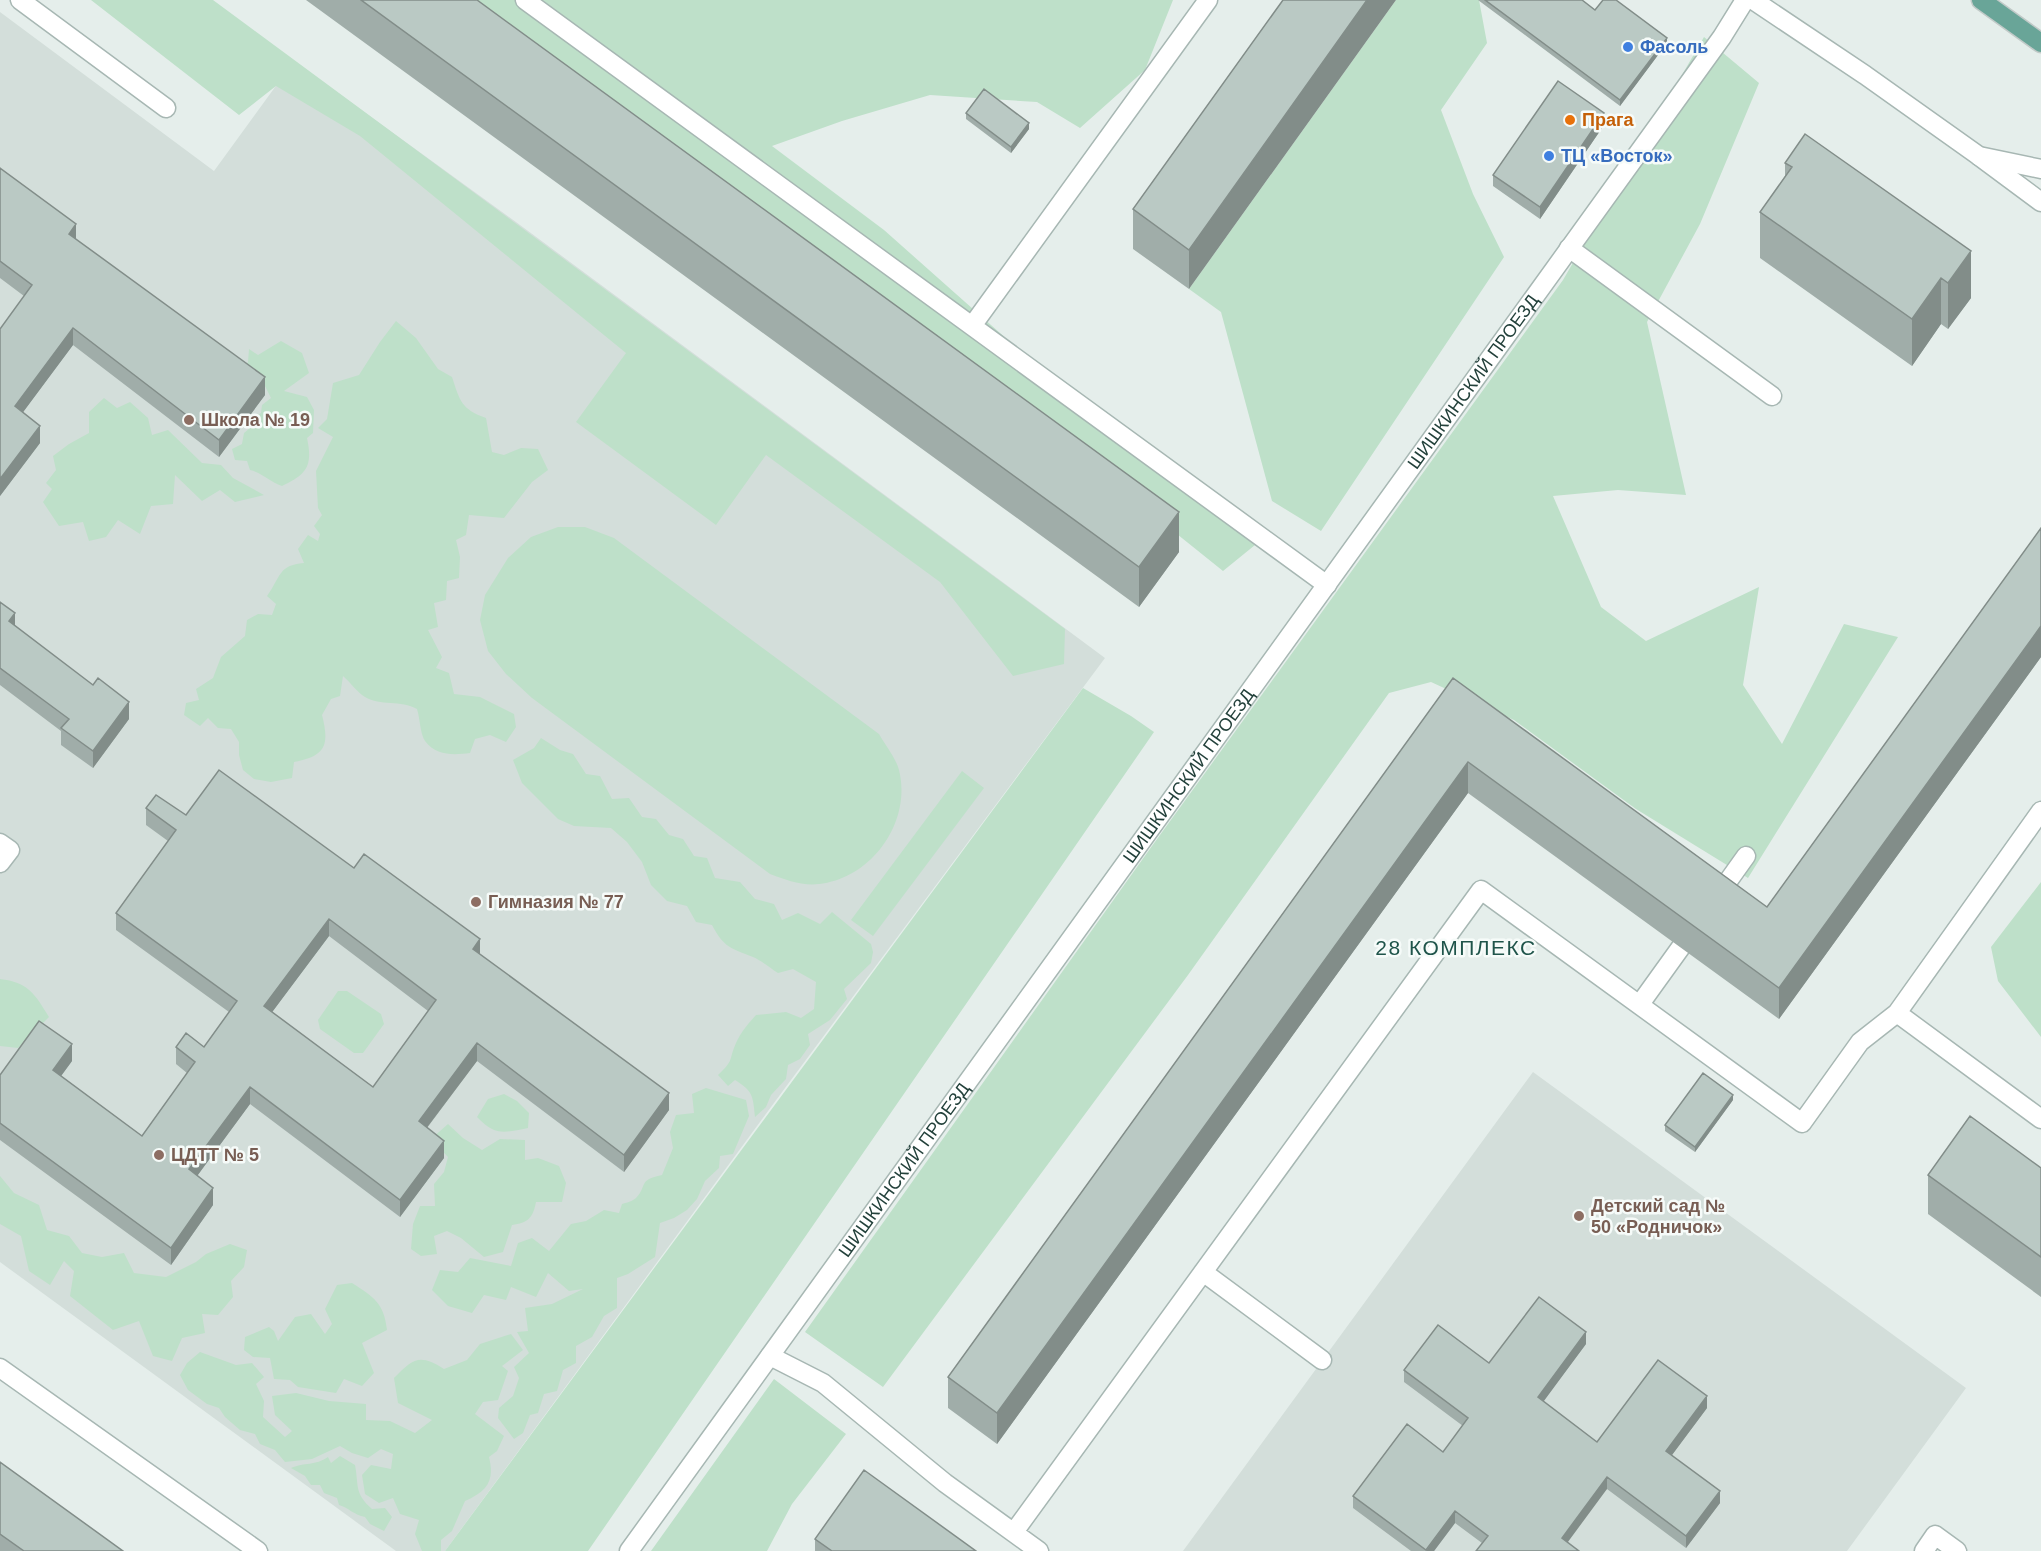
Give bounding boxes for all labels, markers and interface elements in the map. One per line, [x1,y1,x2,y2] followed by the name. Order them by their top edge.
[1640,37,1708,57] place label: Фасоль
[1621,40,1635,54] marker: Фасоль
[1582,110,1634,130] place label: Прага
[1563,113,1577,127] marker: Прага
[1561,146,1673,166] place label: ТЦ «Восток»
[1542,149,1556,163] marker: ТЦ «Восток»
[1403,291,1543,473] street label: ШИШКИНСКИЙ ПРОЕЗД
[201,410,310,430] place label: Школа № 19
[182,413,196,427] marker: Школа № 19
[1119,685,1258,867] street label: ШИШКИНСКИЙ ПРОЕЗД
[488,892,624,912] place label: Гимназия № 77
[469,895,483,909] marker: Гимназия № 77
[1375,936,1537,959] district label: 28 КОМПЛЕКС
[835,1079,974,1261] street label: ШИШКИНСКИЙ ПРОЕЗД
[171,1145,259,1165] place label: ЦДТТ № 5
[152,1148,166,1162] marker: ЦДТТ № 5
[1591,1196,1725,1237] place label: Детский сад № 50 «Родничок»
[1572,1209,1586,1223] marker: Детский сад № 50 «Родничок»

